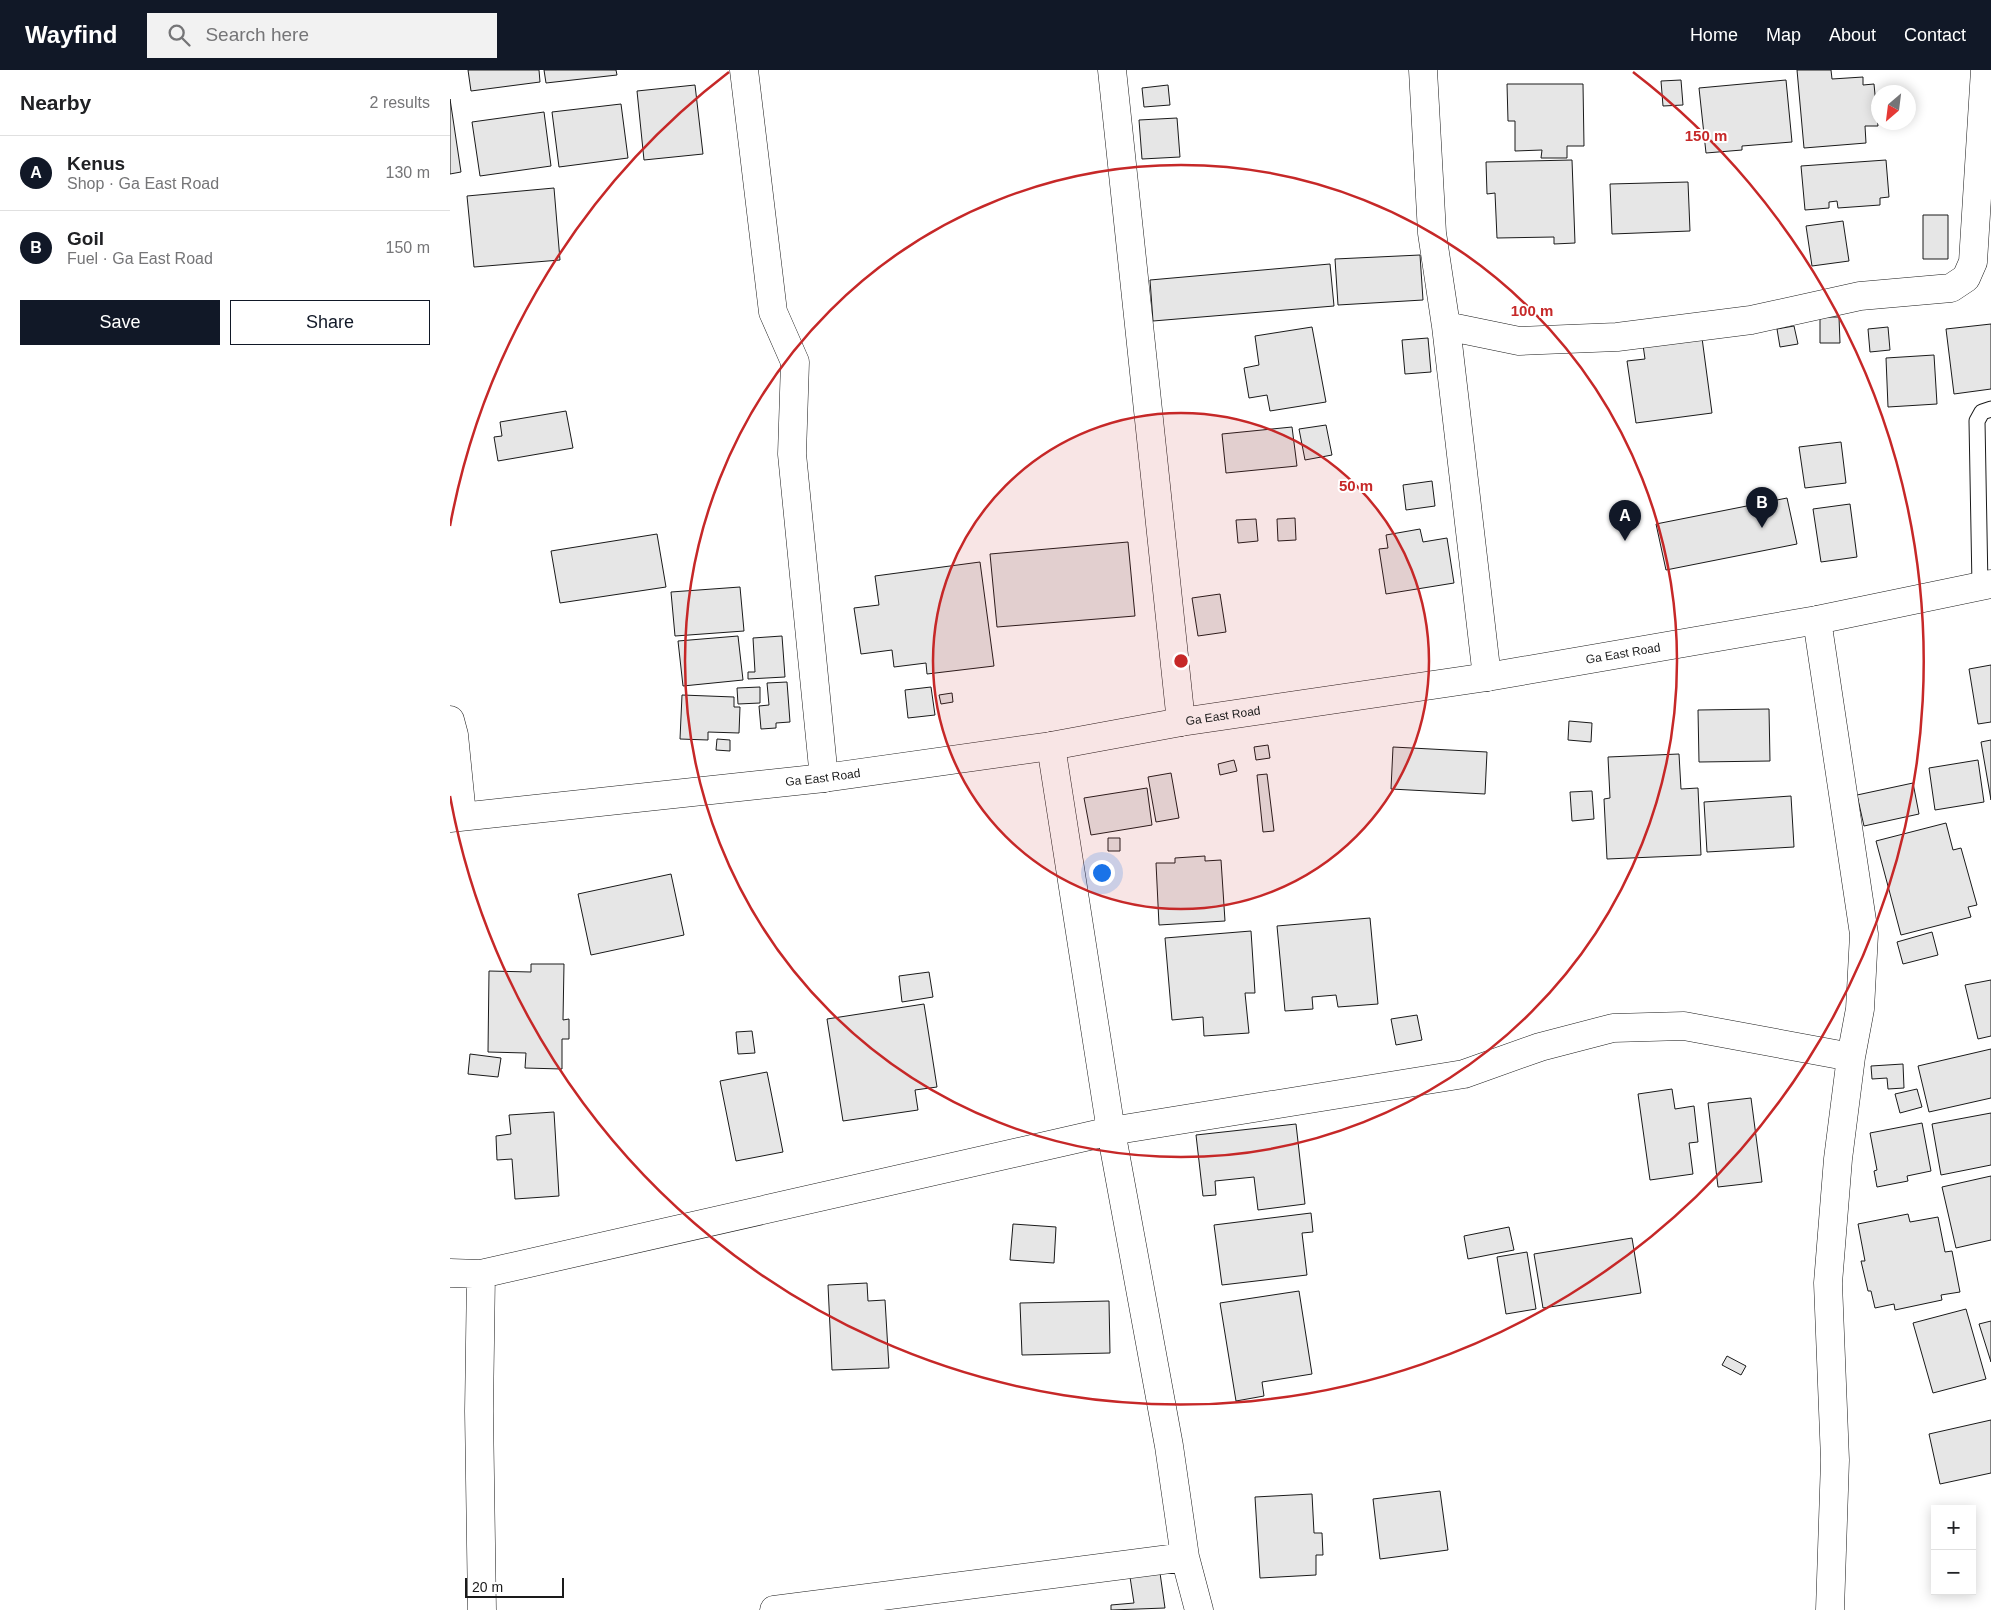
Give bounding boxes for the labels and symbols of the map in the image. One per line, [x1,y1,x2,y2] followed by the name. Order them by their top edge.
[1871,85,1916,130] north arrow
[1685,127,1727,144] text: 150 m
[1511,302,1553,319] text: 100 m
[1339,477,1373,494] text: 50 m
[1746,487,1778,528] pin: B
[1609,500,1641,541] pin: A
[1585,640,1662,667] street label: Ga East Road
[1172,652,1190,670] centre of rings
[1185,703,1261,728] street label: Ga East Road
[785,766,861,789] street label: Ga East Road
[1089,860,1115,886] your location
[465,1575,564,1598] scale bar

